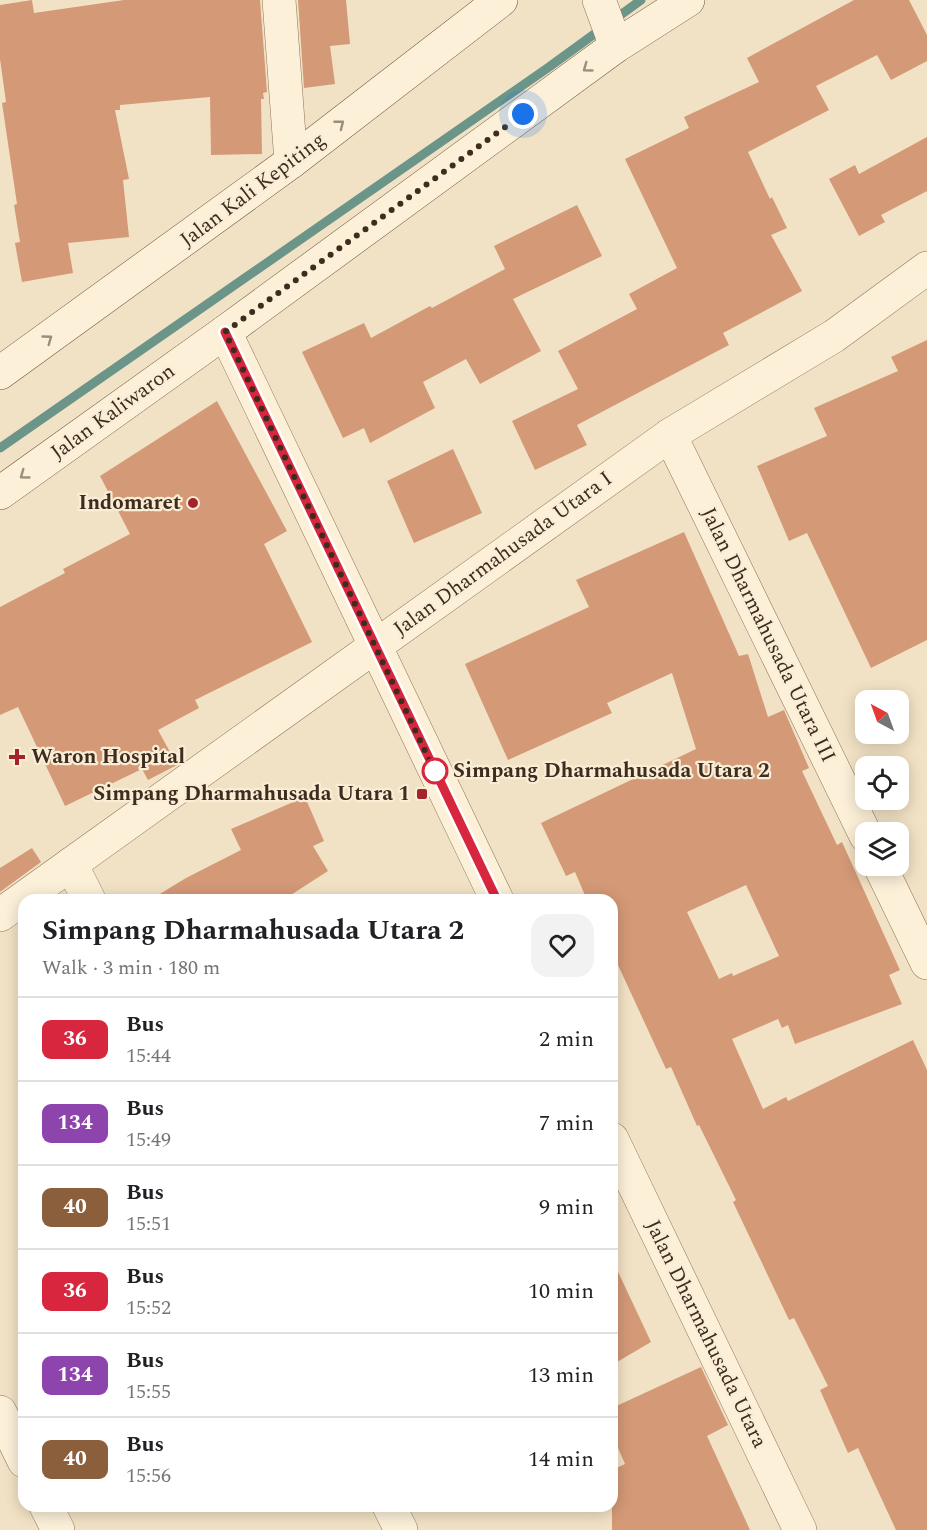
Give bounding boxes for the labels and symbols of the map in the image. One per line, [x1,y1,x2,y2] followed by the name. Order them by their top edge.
[582,60,593,71] one-way arrow
[508,99,538,129] your location
[334,121,345,132] one-way arrow
[173,124,333,256] street label: Jalan Kali Kepiting
[41,335,52,346] one-way arrow
[44,356,182,468] street label: Jalan Kaliwaron
[387,463,619,645] street label: Jalan Dharmahusada Utara I
[20,468,31,479] one-way arrow
[78,487,181,519] place label: Indomaret
[186,496,200,510] marker: Indomaret
[692,502,844,768] street label: Jalan Dharmahusada Utara III
[855,690,909,744] north arrow
[31,741,185,773] place label: Waron Hospital
[8,748,26,766] marker: Waron Hospital
[453,755,770,787] place label: Simpang Dharmahusada Utara 2
[422,758,448,784] marker: Simpang Dharmahusada Utara 2
[93,778,410,810] place label: Simpang Dharmahusada Utara 1
[415,787,429,801] marker: Simpang Dharmahusada Utara 1
[637,1214,776,1454] street label: Jalan Dharmahusada Utara

